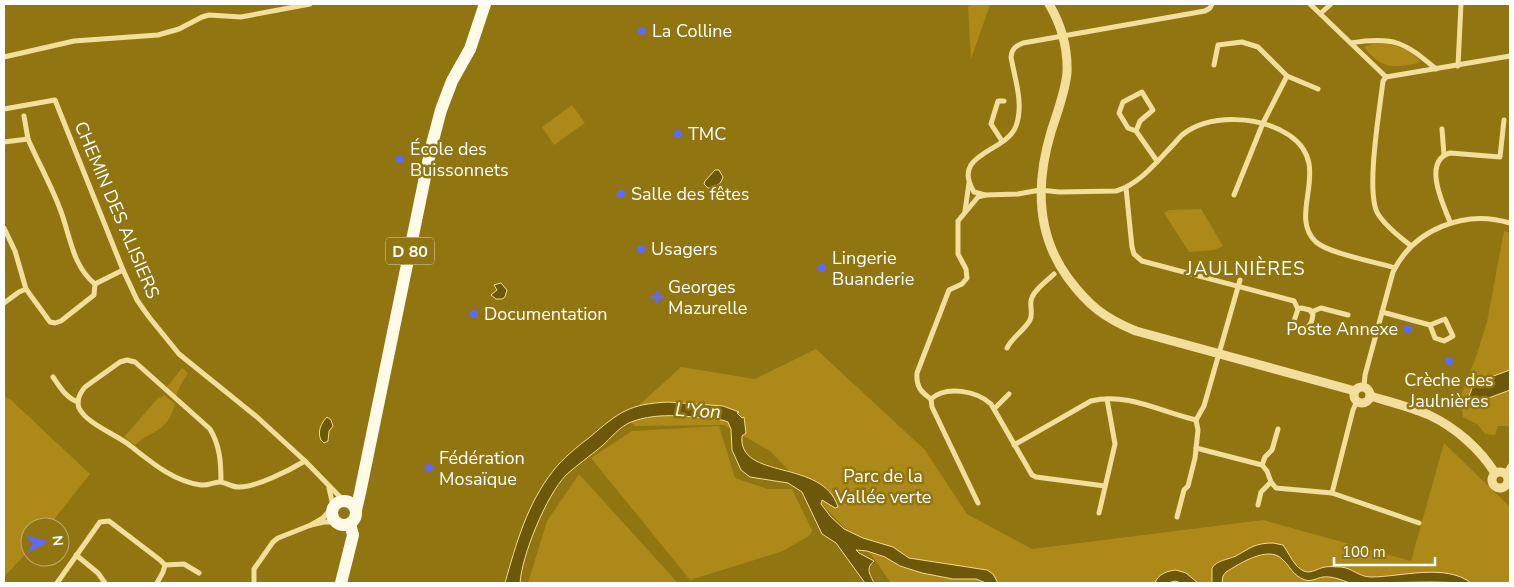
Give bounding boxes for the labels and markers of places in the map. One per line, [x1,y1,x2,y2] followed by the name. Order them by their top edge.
[652,19,732,43] place label: La Colline
[636,25,648,37] marker: La Colline
[688,122,726,146] place label: TMC
[672,128,684,140] marker: TMC
[410,137,509,182] place label: École des Buissonnets
[394,153,406,165] marker: École des Buissonnets
[631,182,750,206] place label: Salle des fêtes
[615,188,627,200] marker: Salle des fêtes
[651,237,717,261] place label: Usagers
[635,243,647,255] marker: Usagers
[832,246,914,291] place label: Lingerie Buanderie
[816,262,828,274] marker: Lingerie Buanderie
[668,275,747,320] place label: Georges Mazurelle
[650,290,664,304] marker: Georges Mazurelle
[484,302,608,326] place label: Documentation
[468,308,480,320] marker: Documentation
[1286,317,1398,341] place label: Poste Annexe
[1402,323,1414,335] marker: Poste Annexe
[1443,355,1455,367] marker: Crèche des Jaulnières
[1404,368,1494,413] place label: Crèche des Jaulnières
[439,446,525,491] place label: Fédération Mosaïque
[423,462,435,474] marker: Fédération Mosaïque

